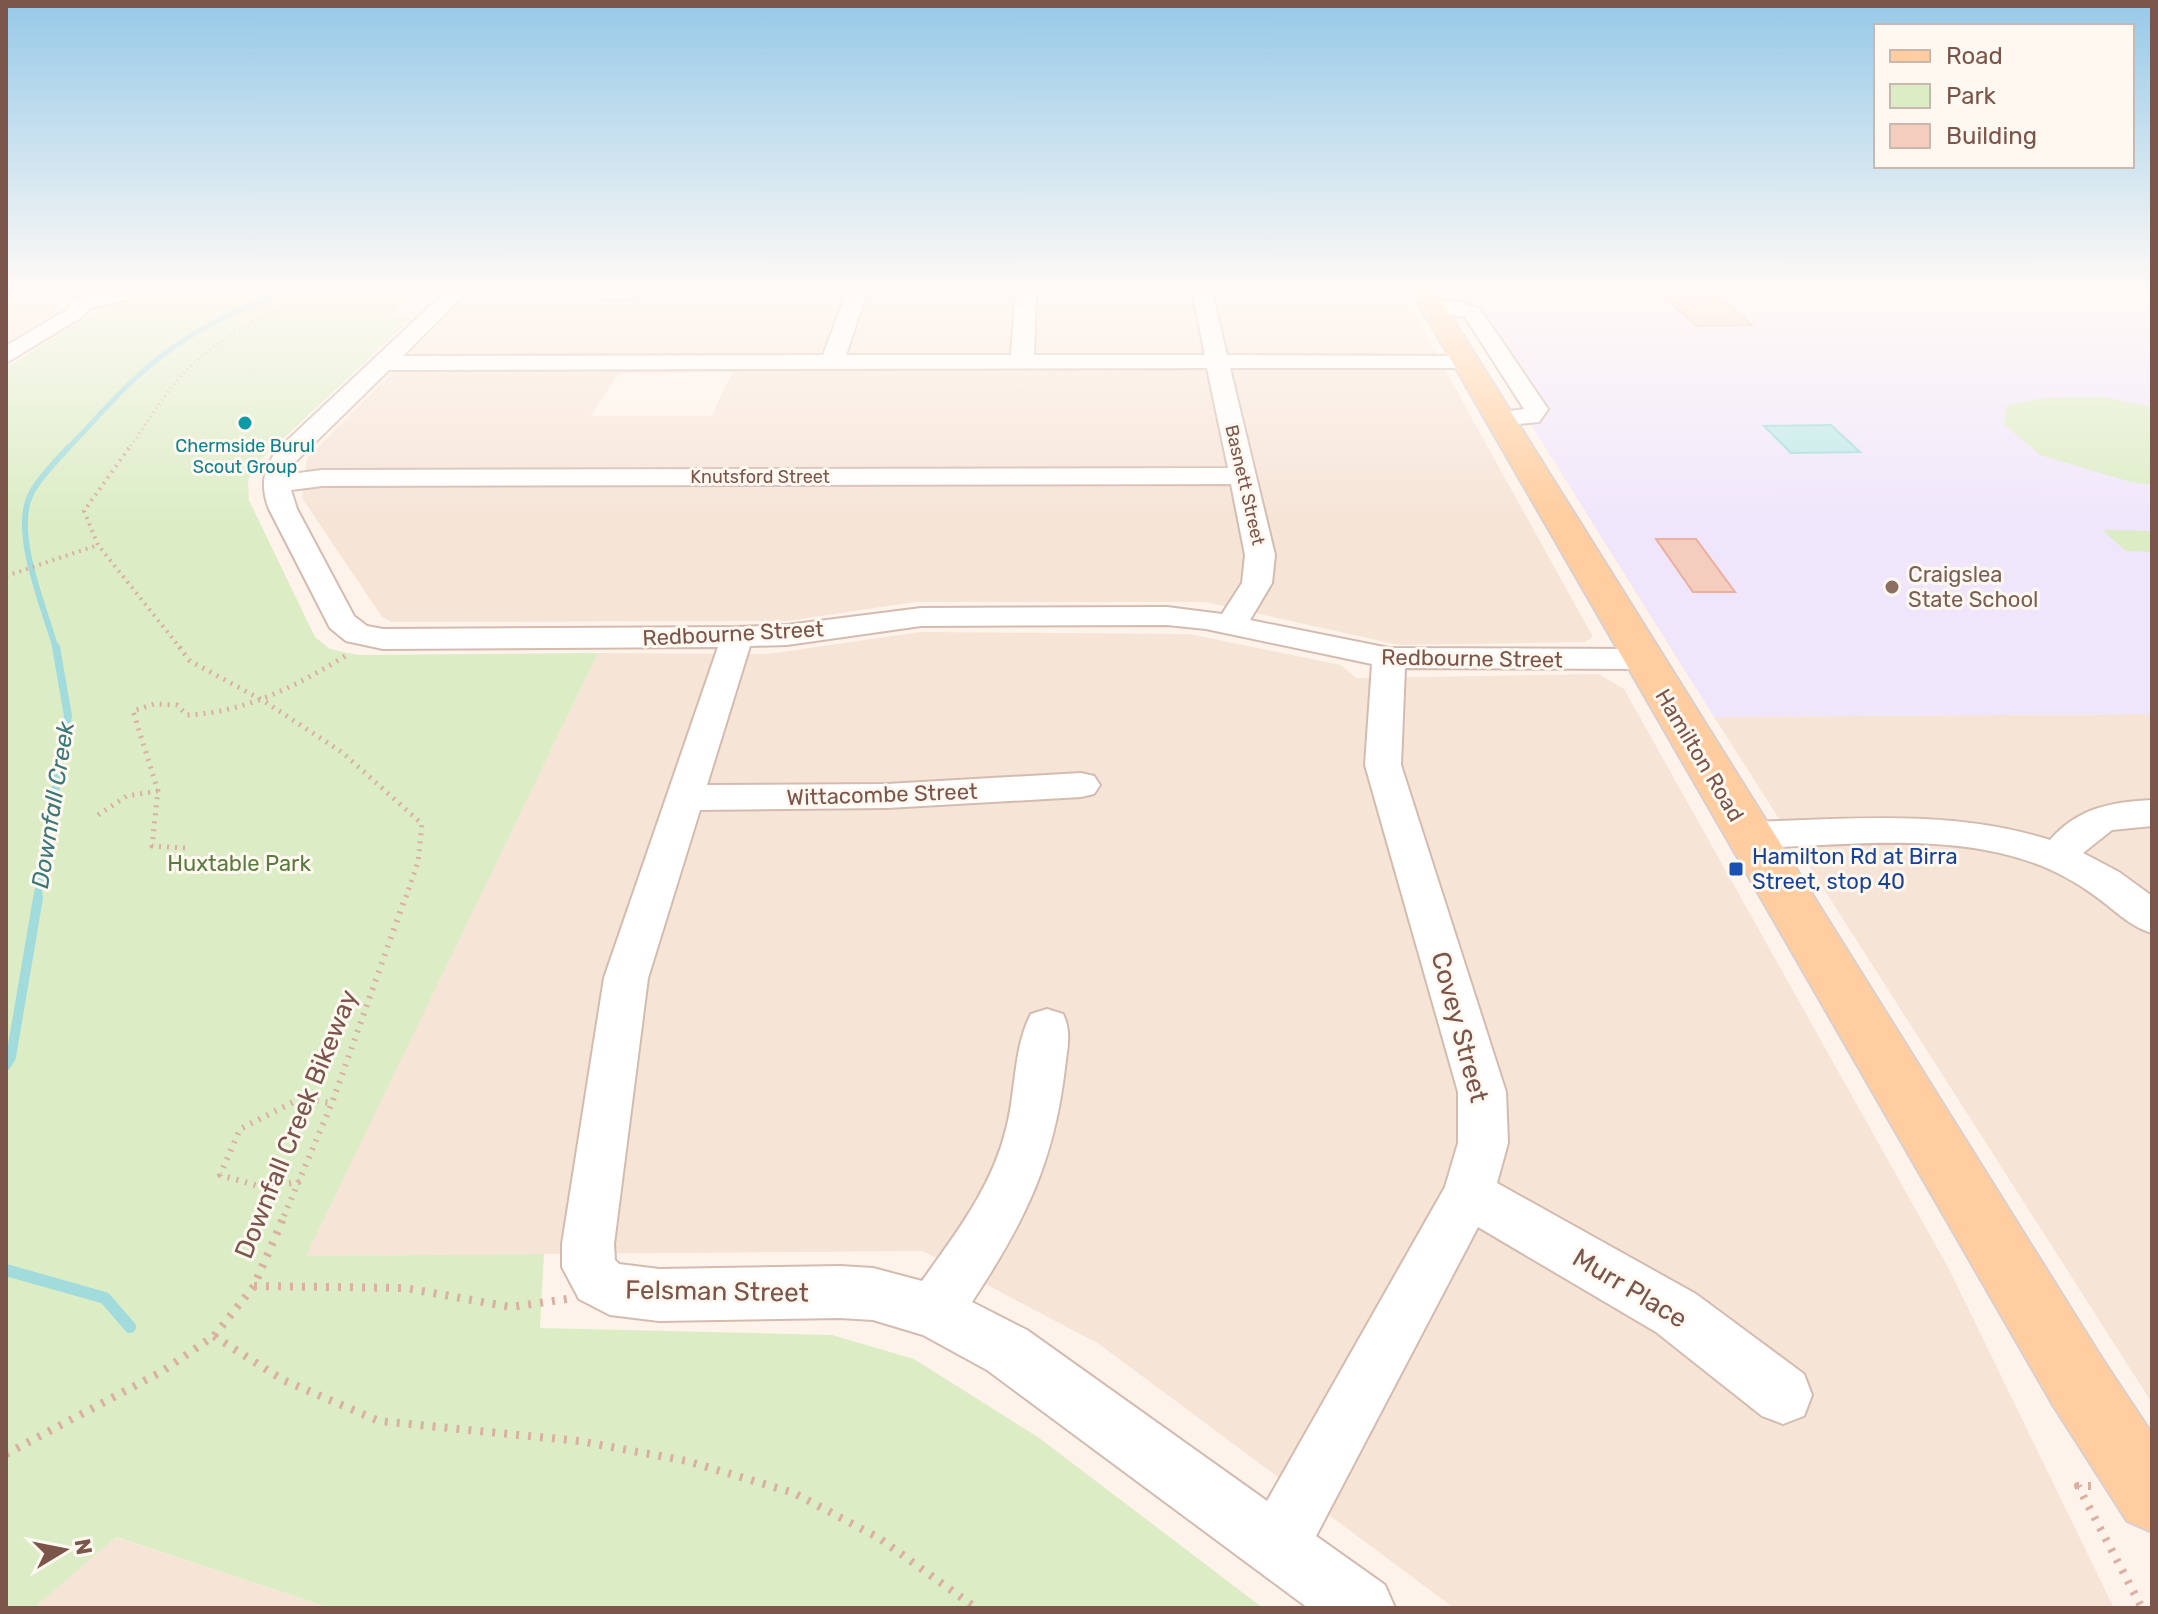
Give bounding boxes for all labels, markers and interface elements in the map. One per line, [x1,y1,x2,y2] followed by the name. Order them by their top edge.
[1874,24,2134,168] legend
[1946,42,2003,70] text: Road
[1946,82,1997,110] text: Park
[1946,122,2037,150] text: Building
[236,414,254,432] marker: Chermside Burul Scout Group
[1220,423,1270,547] street label: Basnett Street
[175,435,315,478] place label: Chermside Burul Scout Group
[690,466,830,488] street label: Knutsford Street
[1908,561,2038,613] place label: Craigslea State School
[1883,578,1901,596] marker: Craigslea State School
[642,615,825,652] street label: Redbourne Street
[1381,643,1563,674] street label: Redbourne Street
[1649,684,1750,827] street label: Hamilton Road
[26,719,80,890] water label: Downfall Creek
[786,778,978,811] street label: Wittacombe Street
[1752,843,1958,895] place label: Hamilton Rd at Birra Street, stop 40
[167,850,311,877] park label: Huxtable Park
[1727,860,1745,878] marker: Hamilton Rd at Birra Street, stop 40
[1424,948,1495,1106] street label: Covey Street
[228,985,365,1263] street label: Downfall Creek Bikeway
[1567,1242,1693,1335] street label: Murr Place
[625,1274,809,1309] street label: Felsman Street
[24,1510,104,1590] north arrow
[69,1536,98,1557] text: N

